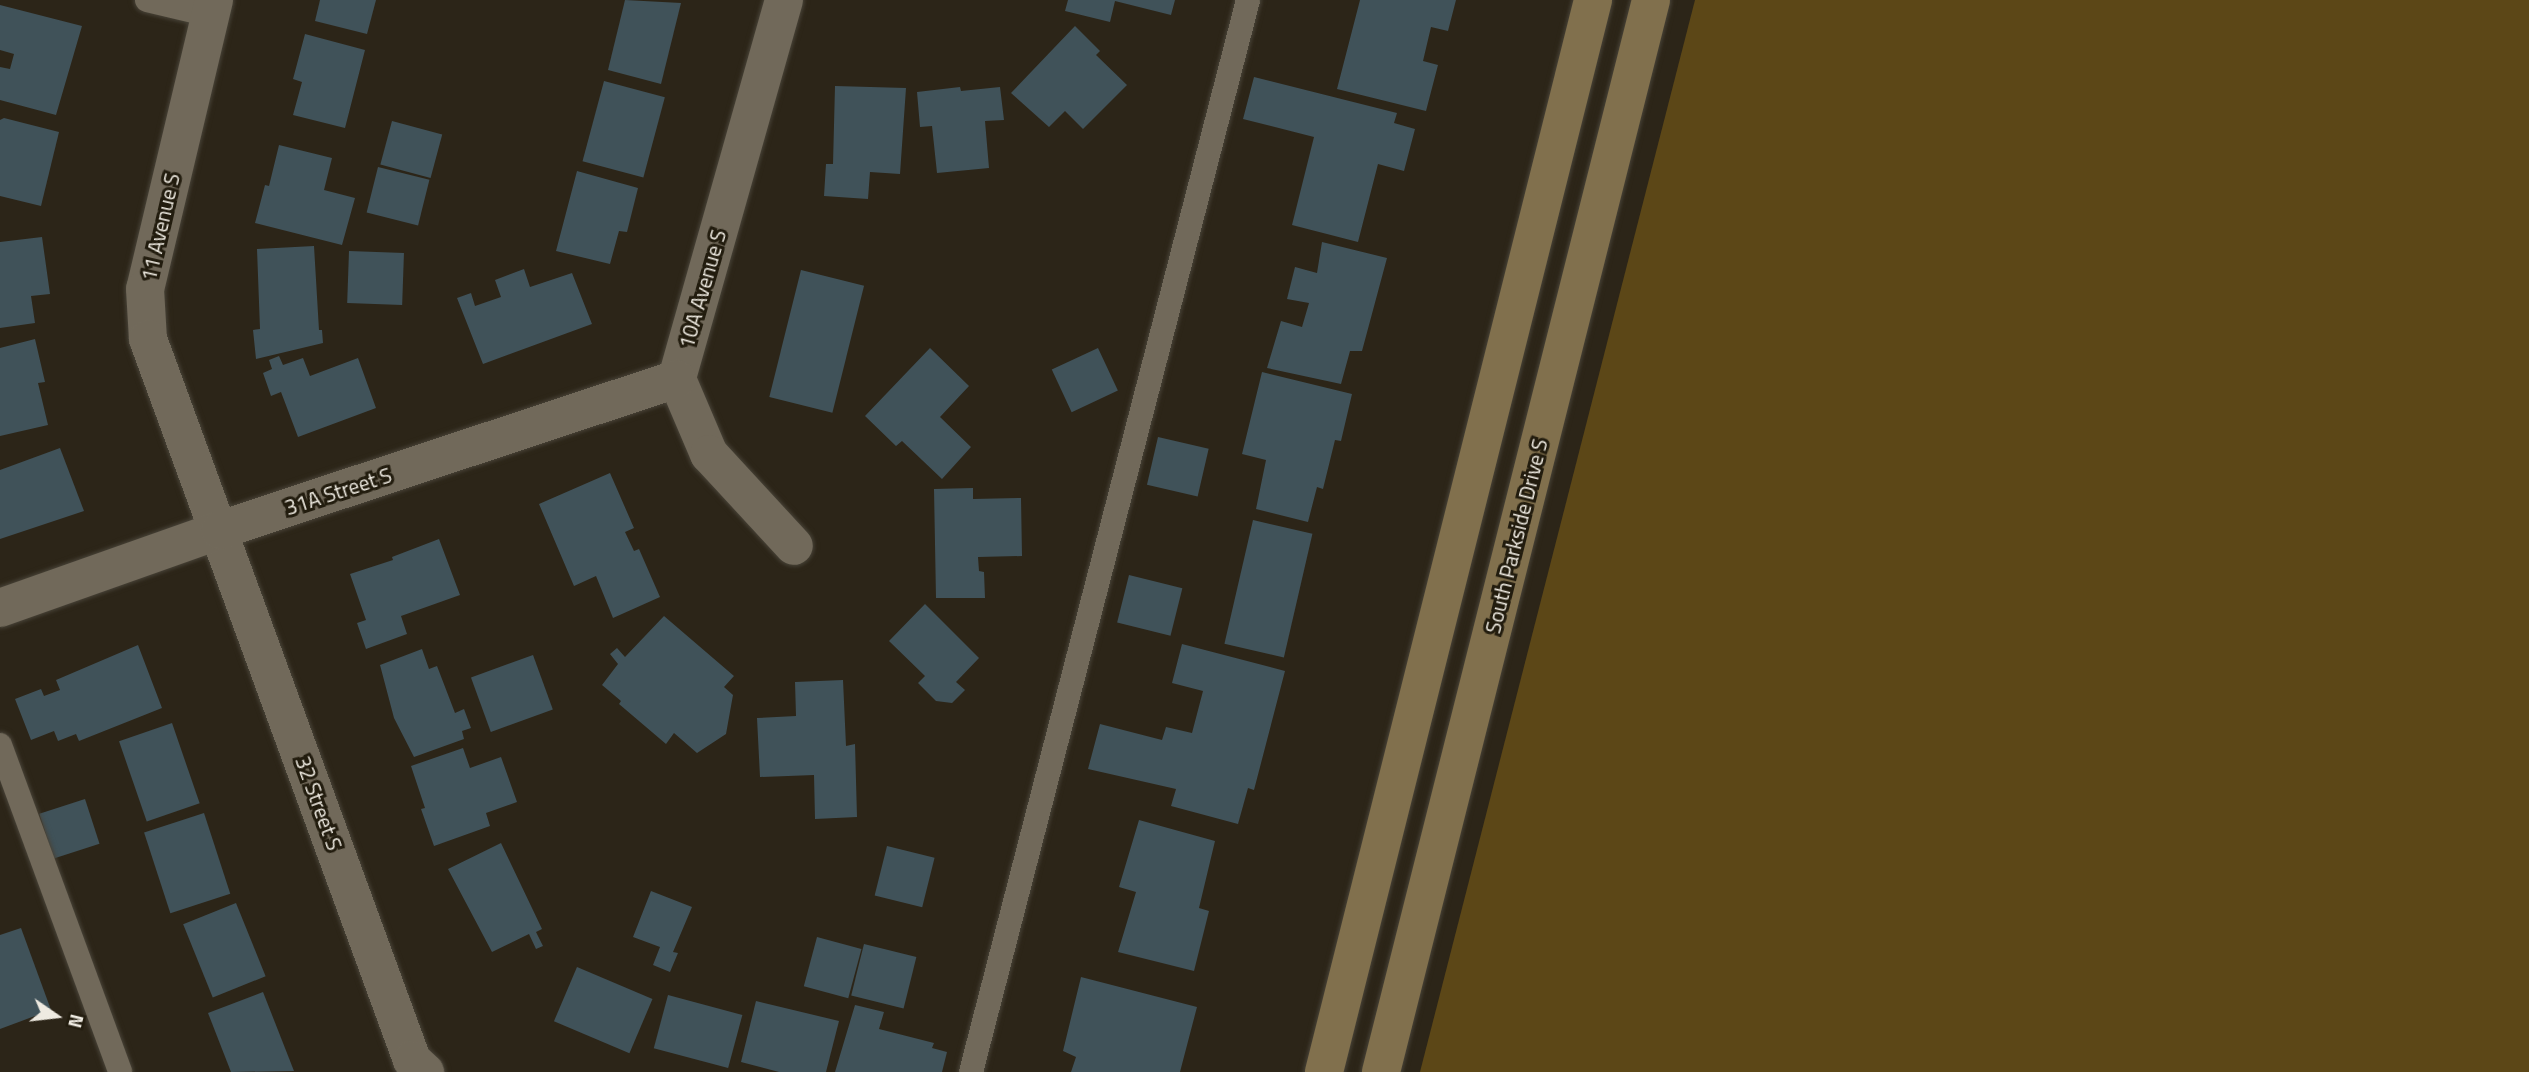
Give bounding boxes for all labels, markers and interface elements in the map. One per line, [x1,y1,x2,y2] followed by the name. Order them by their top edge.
[135,171,185,283] street label: 11 Avenue S
[673,227,731,351] street label: 10A Avenue S
[1480,436,1552,636] street label: South Parkside Drive S
[281,462,395,520] street label: 31A Street S
[290,753,348,853] street label: 32 Street S
[21,981,91,1051] north arrow
[61,1011,93,1031] text: N

